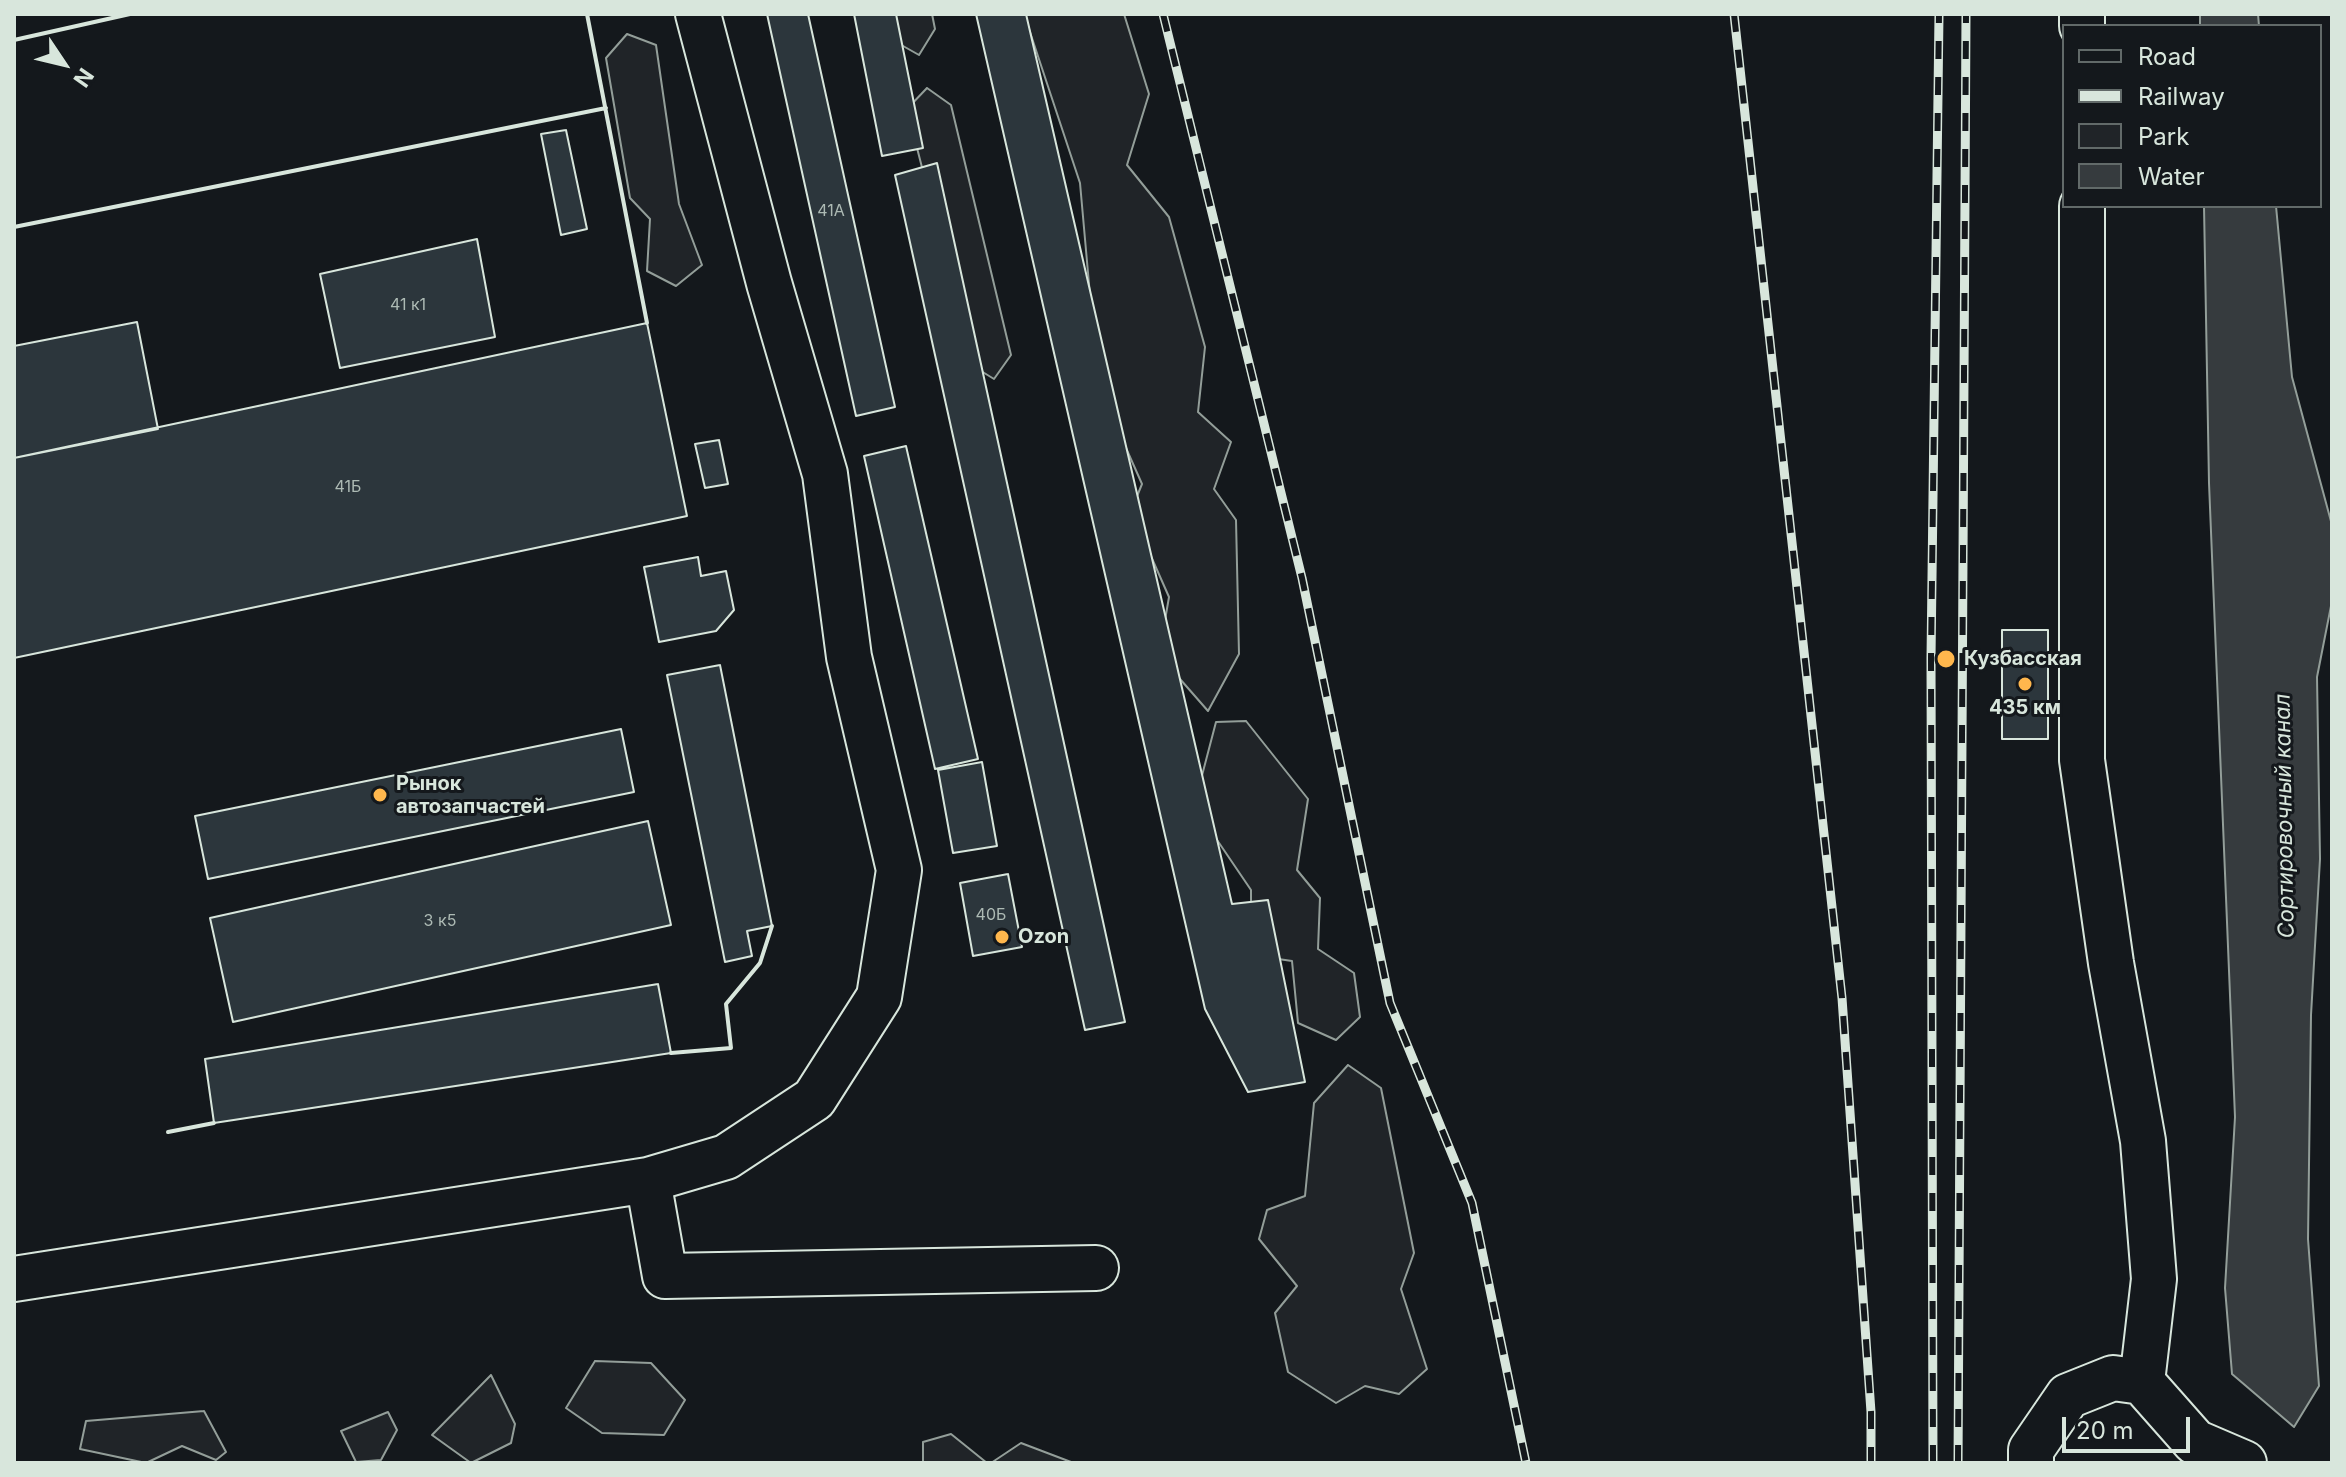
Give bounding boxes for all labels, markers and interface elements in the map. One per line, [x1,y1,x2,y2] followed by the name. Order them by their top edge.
[24,24,104,104] north arrow
[2062,24,2322,208] legend
[2138,42,2196,71] text: Road
[68,63,99,92] text: N
[2138,82,2225,111] text: Railway
[2138,122,2189,151] text: Park
[2138,162,2205,191] text: Water
[817,201,845,221] house number: 41А
[390,295,426,315] house number: 41 к1
[335,477,361,497] house number: 41Б
[1964,647,2082,671] place label: Кузбасская
[1935,648,1957,670] marker: Кузбасская
[2016,675,2034,693] marker: 435 км
[2270,693,2300,939] water label: Сортировочный канал
[1989,696,2061,720] place label: 435 км
[396,772,545,819] place label: Рынок автозапчастей
[371,786,389,804] marker: Рынок автозапчастей
[976,905,1006,925] house number: 40Б
[424,911,456,931] house number: 3 к5
[1018,925,1069,949] place label: Ozon
[993,928,1011,946] marker: Ozon
[2066,1401,2194,1451] scale bar
[2076,1416,2134,1445] text: 20 m

